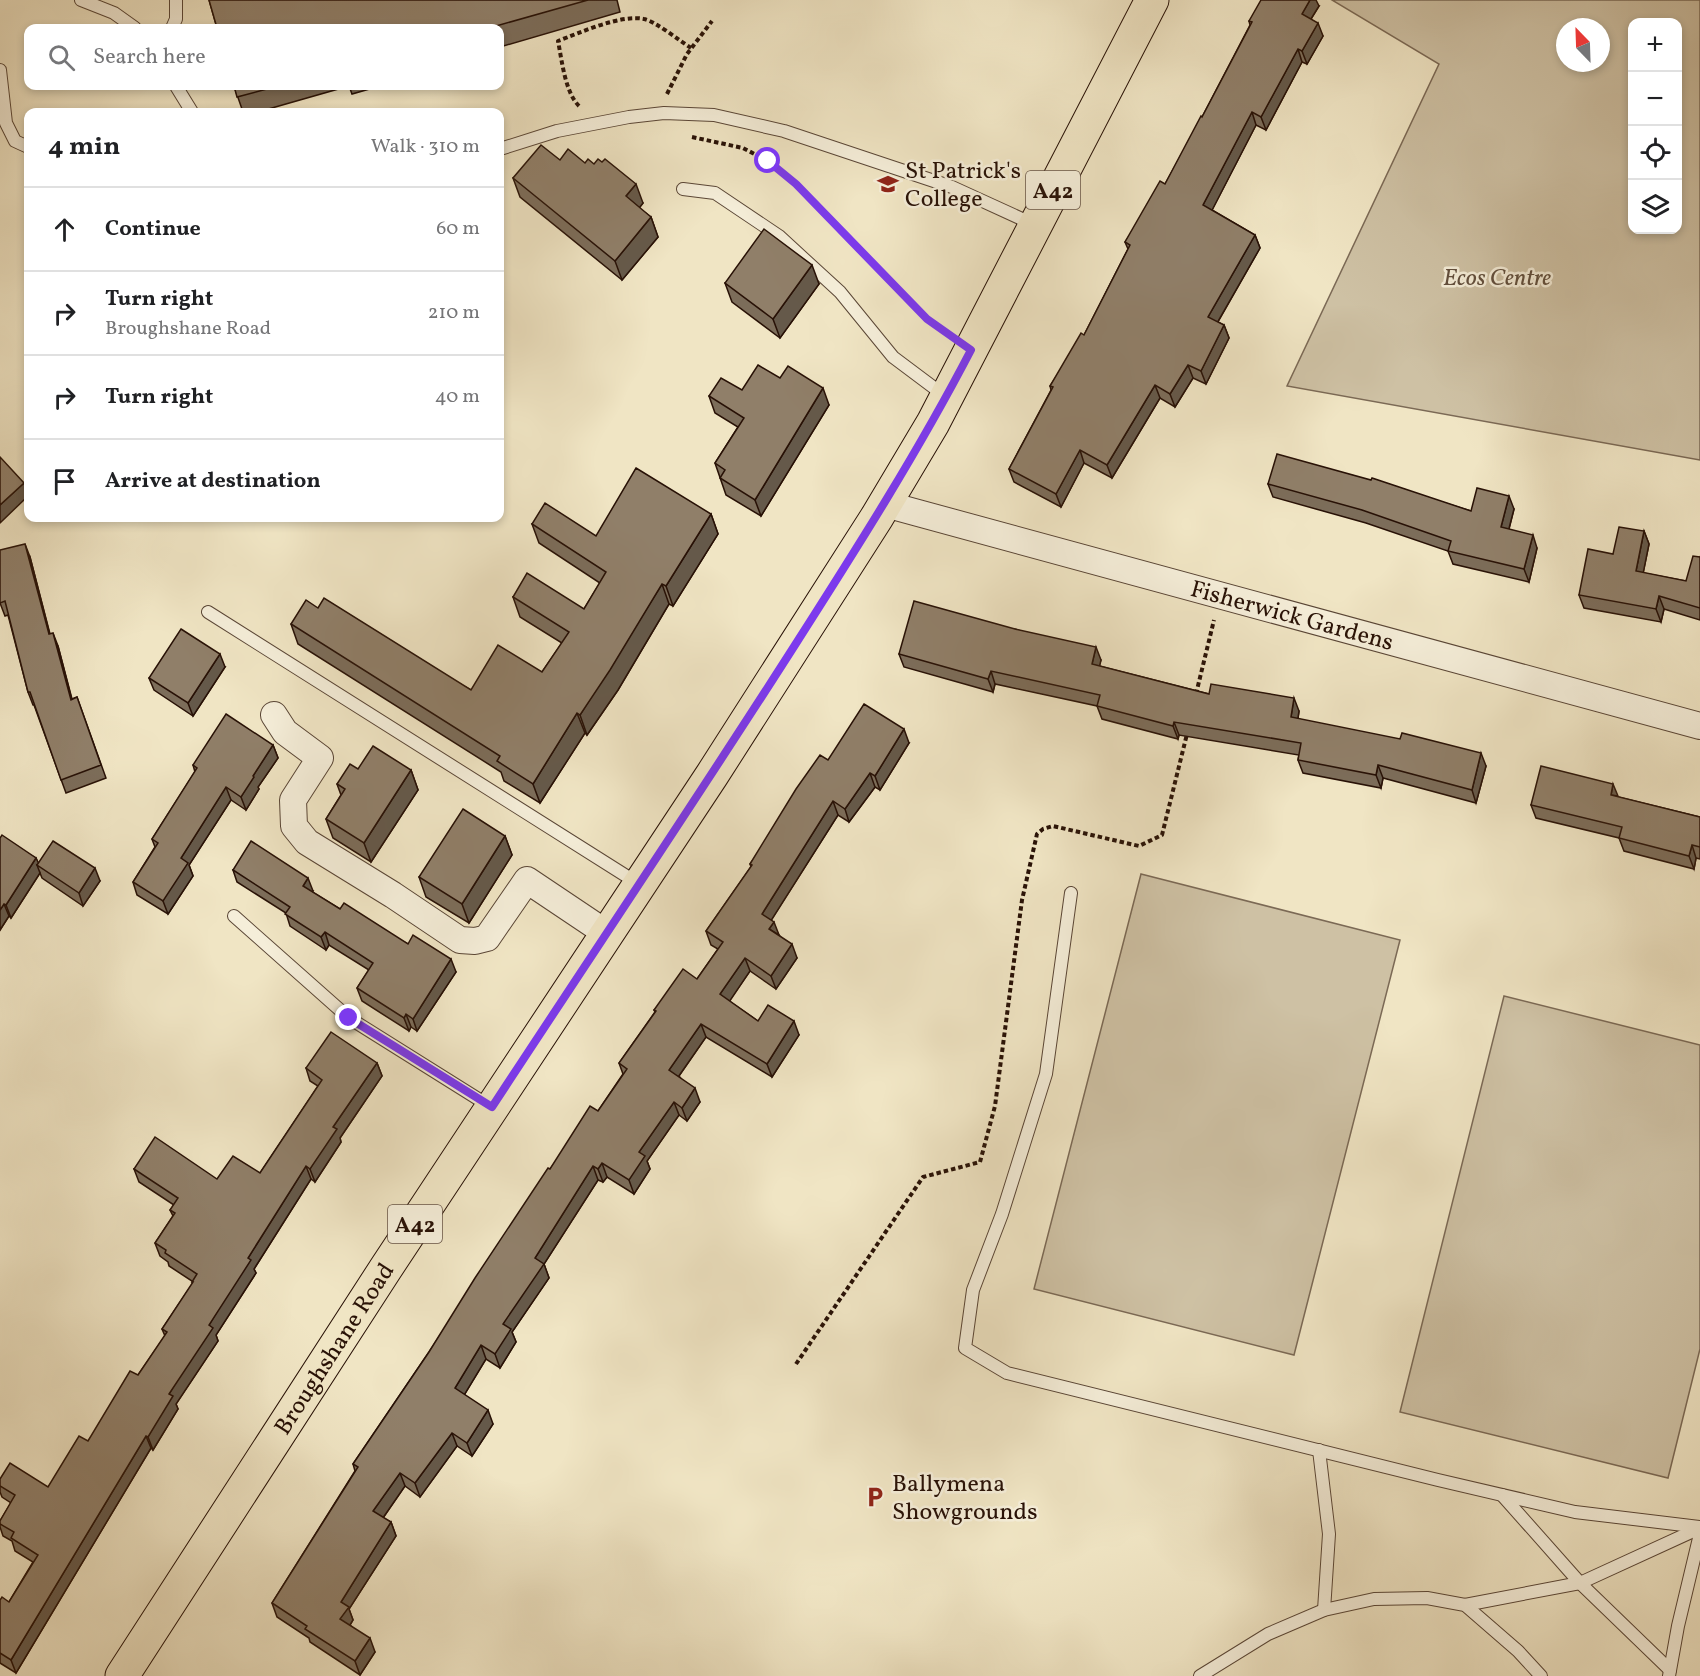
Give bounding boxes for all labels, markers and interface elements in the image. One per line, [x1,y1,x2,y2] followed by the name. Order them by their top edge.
[1556,18,1610,72] north arrow
[1628,18,1682,234] map controls
[1628,18,1682,72] button: +
[24,24,504,90] search box
[45,41,78,74] icon: search
[93,42,206,73] text: Search here
[1628,72,1682,126] button: −
[1628,126,1682,180] button: locate
[48,129,120,165] text: 4 min
[371,133,480,161] text: Walk · 310 m
[754,147,780,173] route start
[905,155,1021,217] place label: St Patrick's College
[1026,171,1080,209] road number: A42
[876,172,900,196] school or university icon: St Patrick's College
[1628,180,1682,234] button: layers
[48,213,81,246] icon: ahead
[105,214,201,245] text: Continue
[436,215,480,243] text: 60 m
[1443,262,1551,296] park label: Ecos Centre
[105,284,213,315] text: Turn right
[48,297,81,330] icon: right
[428,299,480,327] text: 210 m
[105,315,271,343] text: Broughshane Road
[48,381,81,414] icon: right
[105,382,213,413] text: Turn right
[435,383,480,411] text: 40 m
[48,465,81,498] icon: arrive
[105,466,321,497] text: Arrive at destination
[1186,573,1397,661] street label: Fisherwick Gardens
[335,1004,361,1030] route end
[388,1205,442,1243] road number: A42
[267,1257,404,1443] street label: Broughshane Road
[892,1468,1037,1530] place label: Ballymena Showgrounds
[863,1485,887,1509] parking icon: Ballymena Showgrounds

